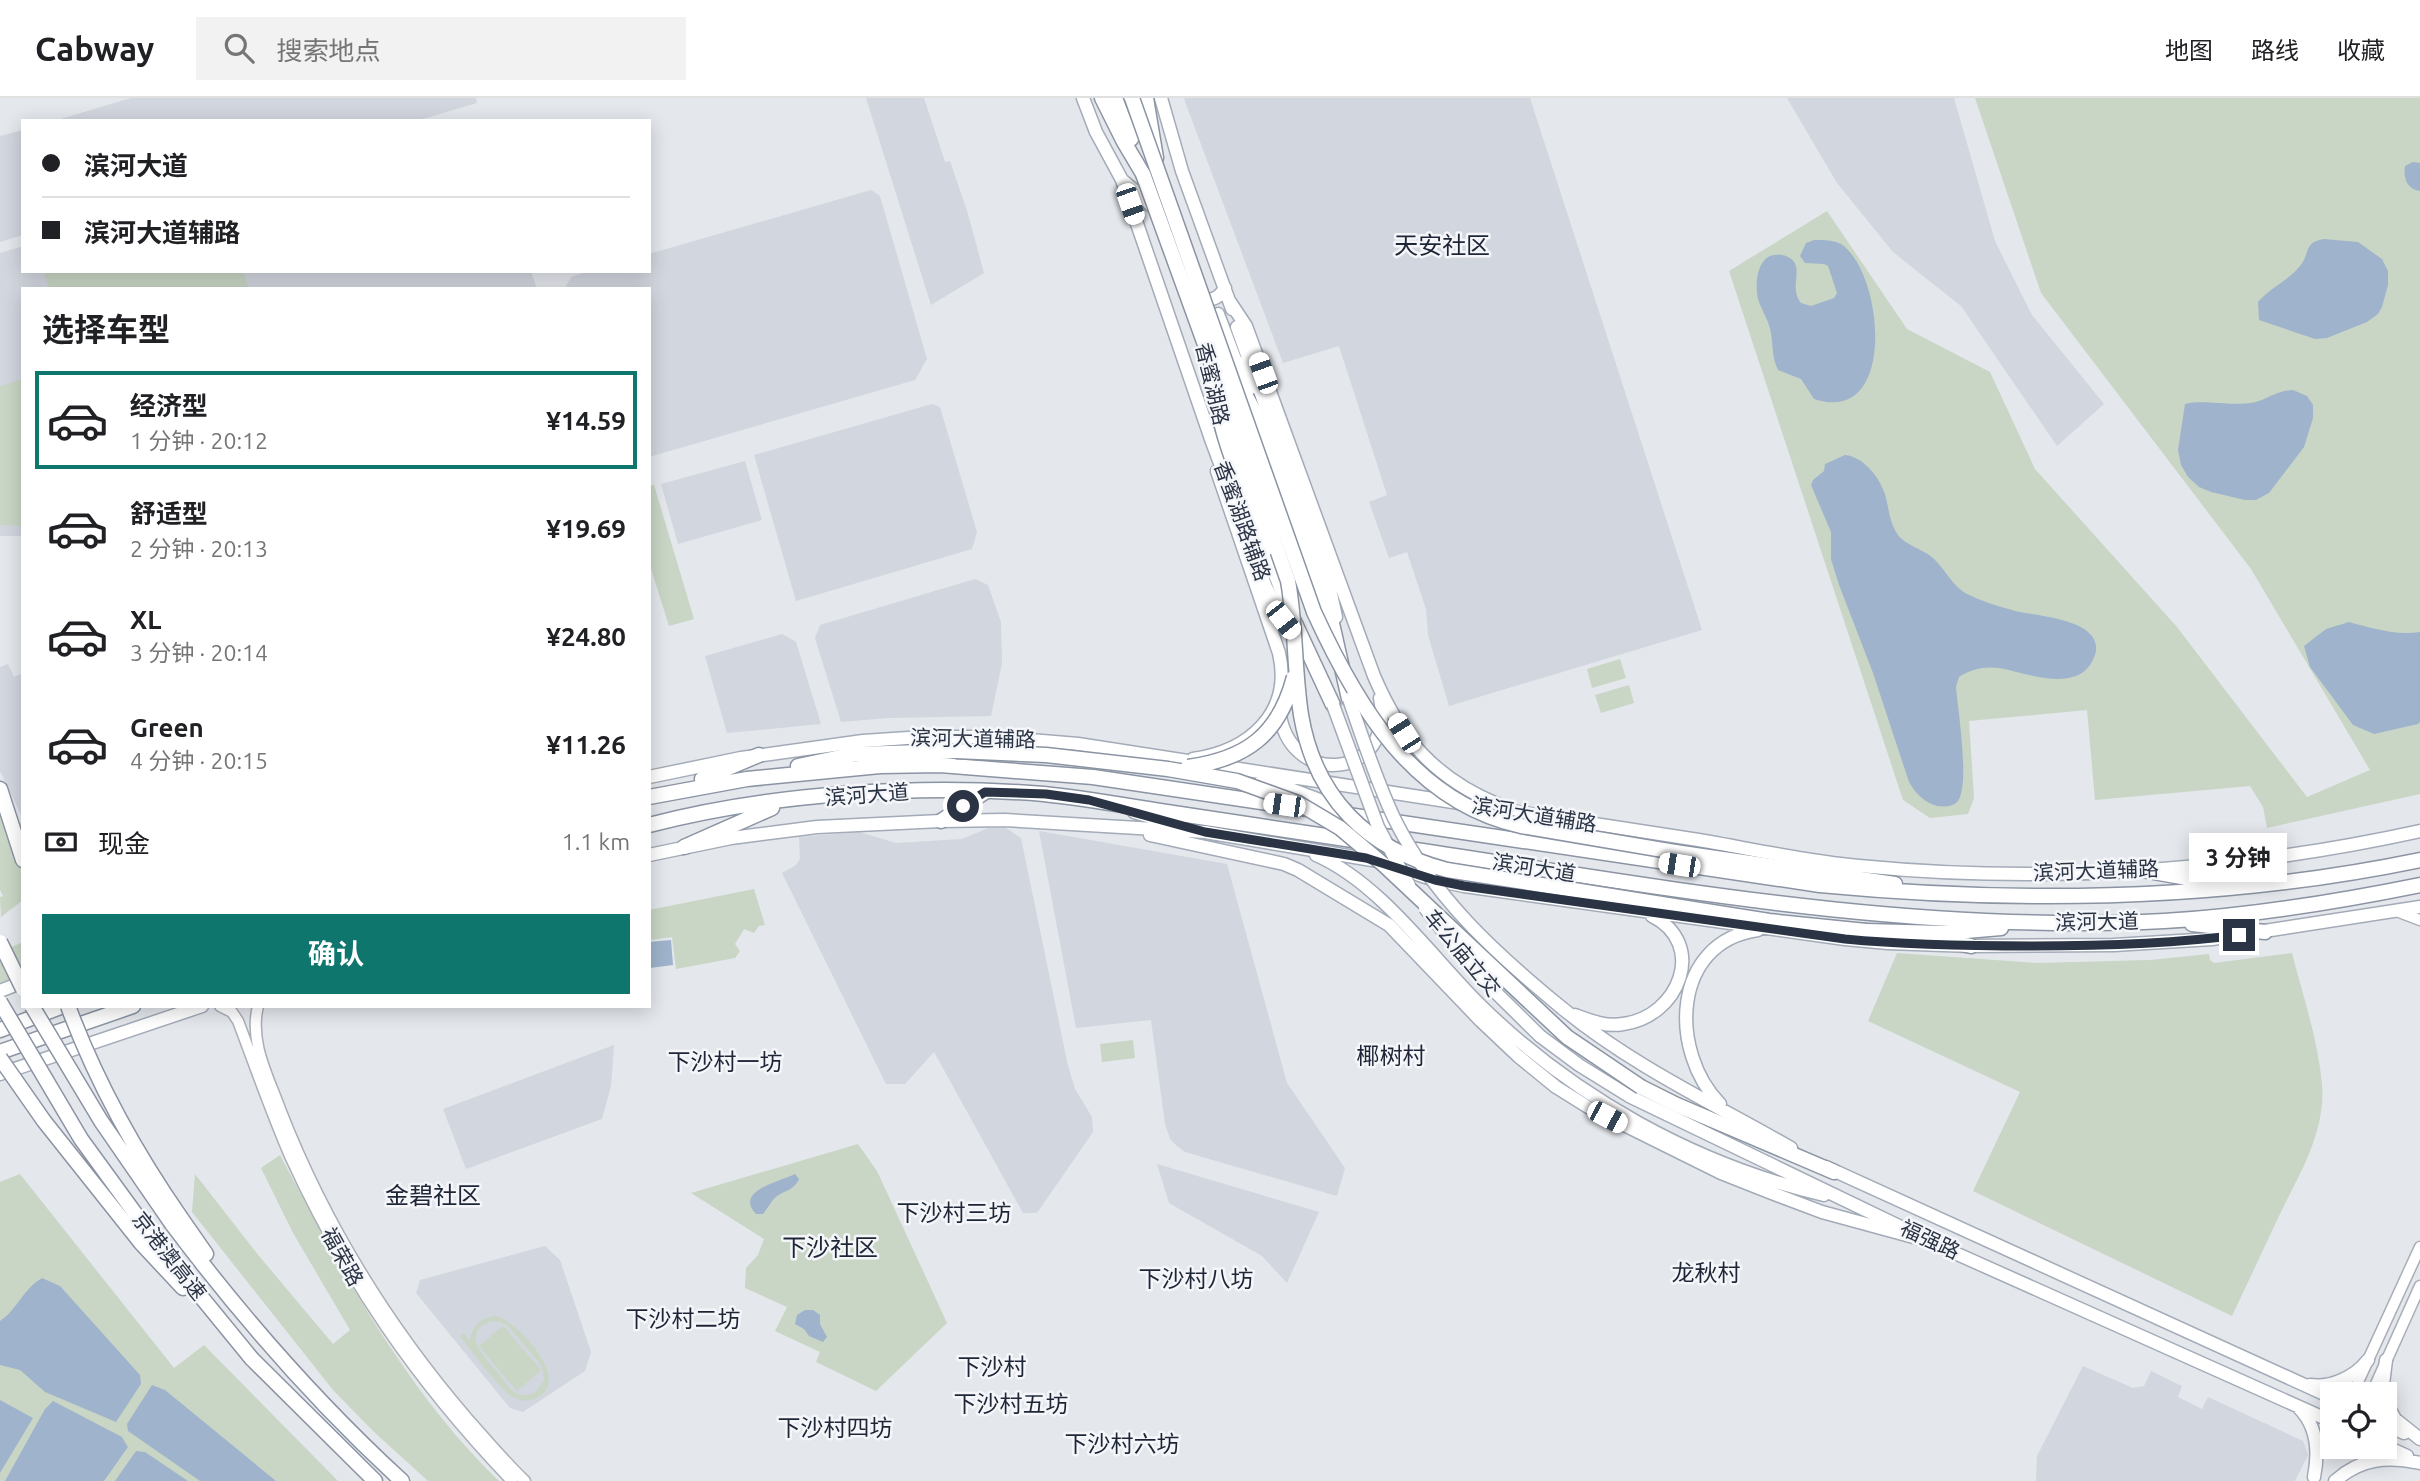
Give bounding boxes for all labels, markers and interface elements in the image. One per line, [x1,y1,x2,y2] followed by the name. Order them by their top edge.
[196,17,686,80] search box
[220,29,258,67] icon: search
[35,30,154,67] text: Cabway
[276,36,380,65] text: 搜索地点
[2165,37,2213,64] text: 地图
[2251,37,2299,64] text: 路线
[2337,37,2385,64] text: 收藏
[84,151,188,180] text: 滨河大道
[1114,181,1147,227] car
[84,218,240,247] text: 滨河大道辅路
[1394,232,1490,259] district label: 天安社区
[42,311,170,347] text: 选择车型
[1192,340,1234,427] street label: 香蜜湖路
[1246,350,1281,396] car
[46,389,109,452] icon: car
[130,391,208,420] text: 经济型
[546,406,626,435] text: ¥14.59
[130,428,268,453] text: 1 分钟 · 20:12
[1210,457,1276,584] street label: 香蜜湖路辅路
[46,497,109,560] icon: car
[130,499,208,528] text: 舒适型
[546,514,626,543] text: ¥19.69
[130,536,268,561] text: 2 分钟 · 20:13
[1262,597,1305,643] car
[46,605,109,668] icon: car
[130,605,161,634] text: XL
[546,622,626,651] text: ¥24.80
[130,640,268,665] text: 3 分钟 · 20:14
[1384,710,1425,756] car
[46,713,109,776] icon: car
[130,713,204,742] text: Green
[910,725,1036,751] street label: 滨河大道辅路
[546,730,626,759] text: ¥11.26
[130,748,268,773] text: 4 分钟 · 20:15
[824,779,910,809] street label: 滨河大道
[947,790,979,822] route start
[1262,792,1307,818] car
[1470,792,1598,836] street label: 滨河大道辅路
[42,823,80,861] icon: cash
[98,829,150,858] text: 现金
[562,829,630,854] text: 1.1 km
[2190,834,2288,882] callout: 3 分钟
[2206,845,2270,870] text: 3 分钟
[1491,849,1578,885] street label: 滨河大道
[1657,851,1702,879] car
[2033,856,2159,884] street label: 滨河大道辅路
[1420,904,1506,1000] street label: 车公庙立交
[2055,908,2139,934] street label: 滨河大道
[42,914,630,994] button: 确认
[2223,919,2255,951] route end
[1357,1043,1426,1068] district label: 椰树村
[668,1049,783,1074] district label: 下沙村一坊
[1584,1098,1631,1136] car
[385,1182,481,1209] district label: 金碧社区
[897,1200,1012,1225] district label: 下沙村三坊
[128,1207,212,1304] street label: 京港澳高速
[1897,1215,1964,1263] street label: 福强路
[317,1223,369,1290] street label: 福荣路
[782,1234,878,1261] district label: 下沙社区
[1672,1260,1741,1285] district label: 龙秋村
[1139,1266,1254,1291] district label: 下沙村八坊
[626,1306,741,1331] district label: 下沙村二坊
[958,1354,1027,1379] district label: 下沙村
[2320,1382,2397,1459] map controls
[2320,1382,2397,1459] button: locate
[954,1391,1069,1416] district label: 下沙村五坊
[778,1415,893,1440] district label: 下沙村四坊
[1065,1431,1180,1456] district label: 下沙村六坊

